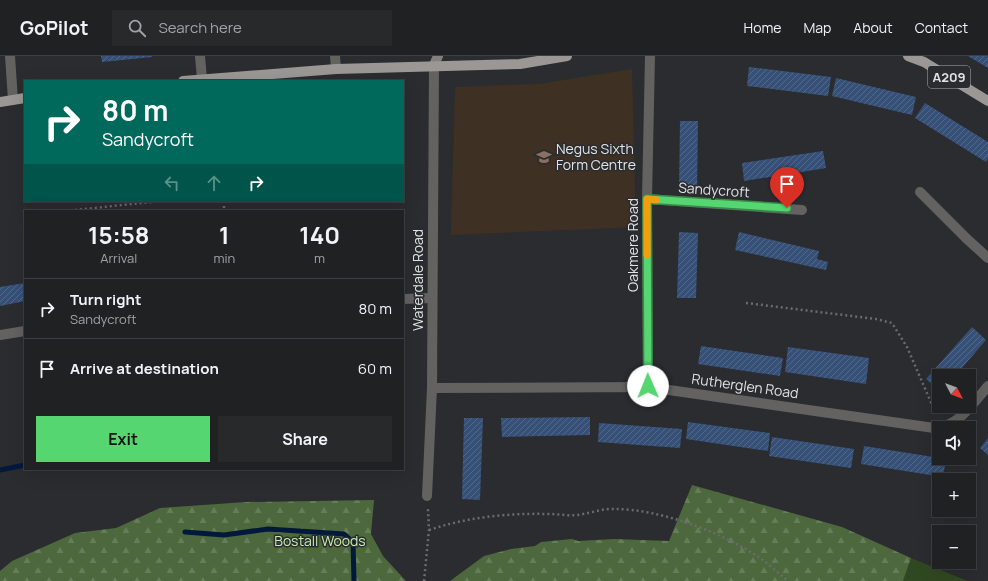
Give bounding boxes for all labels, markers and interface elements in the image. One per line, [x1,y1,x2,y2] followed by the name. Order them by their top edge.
[112,10,392,46] search box
[20,15,88,41] text: GoPilot
[126,17,148,39] icon: search
[158,17,242,38] text: Search here
[744,18,781,37] text: Home
[803,18,831,37] text: Map
[853,18,893,37] text: About
[915,18,968,37] text: Contact
[928,66,970,88] road number: A209
[102,91,168,129] text: 80 m
[36,96,88,148] icon: right
[102,127,194,151] text: Sandycroft
[556,139,636,174] place label: Negus Sixth Form Centre
[535,148,553,166] school or university icon: Negus Sixth Form Centre
[770,167,804,208] pin
[161,172,183,194] icon: left
[203,172,225,194] icon: ahead
[245,172,267,194] icon: right
[776,173,798,195] icon: arrive
[678,178,751,202] street label: Sandycroft
[623,198,642,292] street label: Oakmere Road
[88,218,149,251] text: 15:58
[219,218,230,251] text: 1
[299,218,340,251] text: 140
[408,229,427,331] street label: Waterdale Road
[100,249,137,267] text: Arrival
[213,249,235,267] text: min
[314,249,325,267] text: m
[70,289,141,310] text: Turn right
[36,298,58,320] icon: right
[358,298,392,319] text: 80 m
[70,310,136,328] text: Sandycroft
[36,358,58,380] icon: arrive
[70,358,219,379] text: Arrive at destination
[358,358,392,379] text: 60 m
[627,365,669,407] position arrow
[690,369,800,402] street label: Rutherglen Road
[932,369,976,413] north arrow
[932,369,976,569] map controls
[36,416,210,462] button: Exit
[218,416,392,462] button: Share
[932,421,976,465] button: sound
[932,473,976,517] button: +
[932,525,976,569] button: −
[274,531,366,550] park label: Bostall Woods

